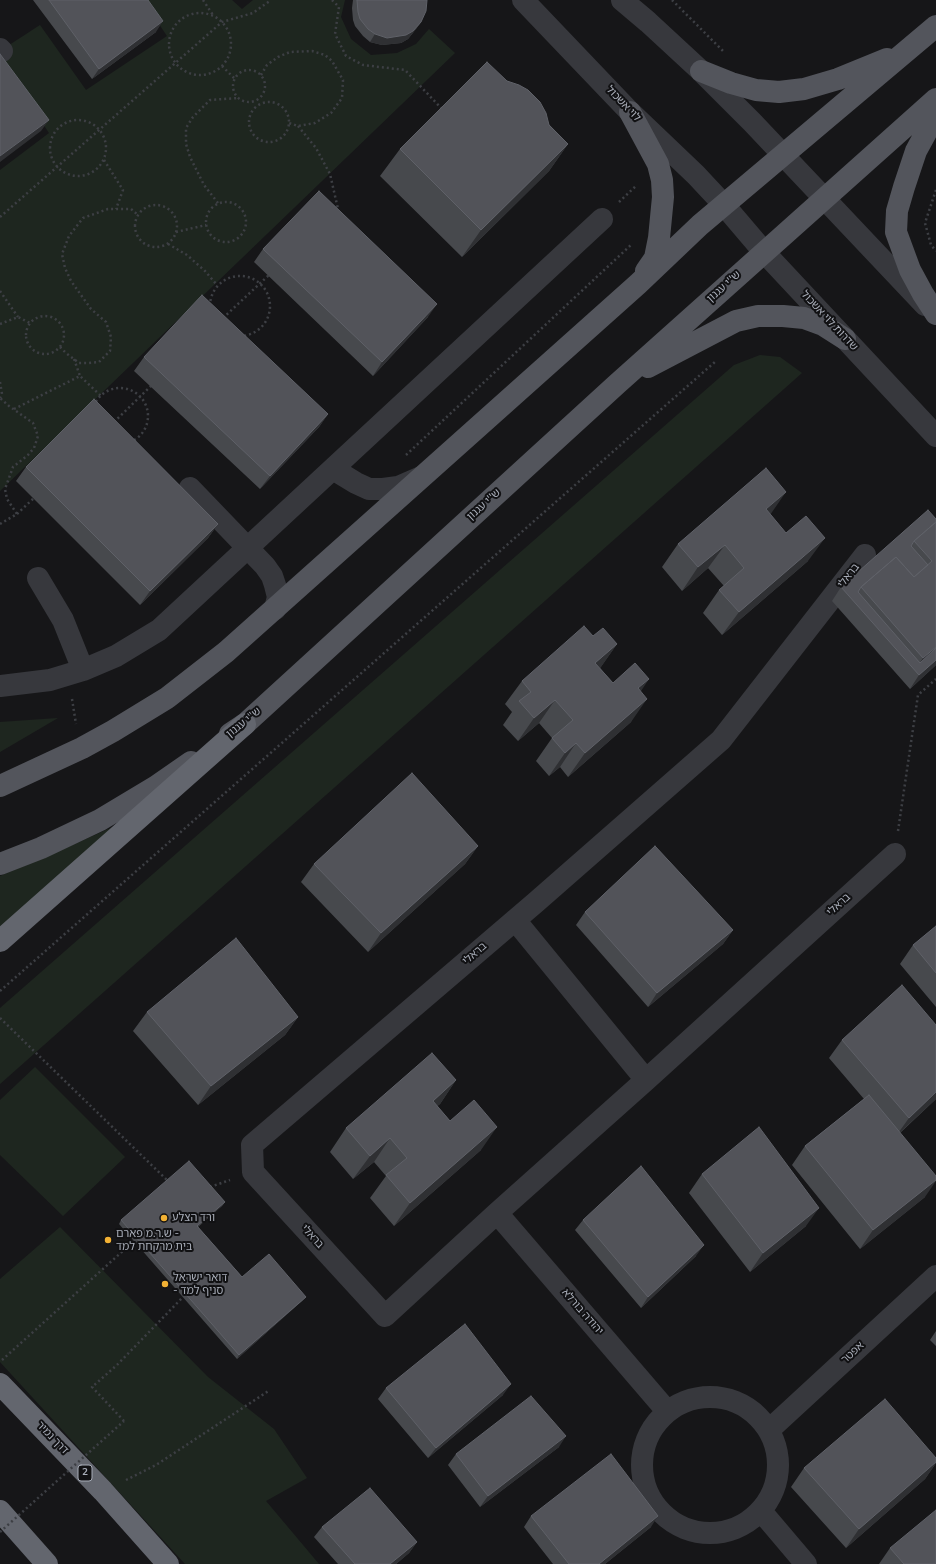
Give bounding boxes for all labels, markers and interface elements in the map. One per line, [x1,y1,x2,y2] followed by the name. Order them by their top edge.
[603,83,643,125] street label: לוי אשכול
[704,268,744,306] street label: ש''י עגנון
[798,288,860,354] street label: שדרות לוי אשכול
[464,486,504,524] street label: ש''י עגנון
[835,561,863,591] street label: בראלי
[224,705,264,741] street label: ש''י עגנון
[824,891,854,919] street label: בראלי
[460,940,490,968] street label: בראלי
[172,1211,215,1225] place label: ורד הצלע
[159,1213,169,1223] marker: ורד הצלע
[298,1222,326,1252] street label: בראלי
[116,1227,192,1253] place label: ש.ר.מ פארם - בית מרקחת למד
[103,1235,113,1245] marker: ש.ר.מ פארם - בית מרקחת למד
[173,1271,227,1297] place label: דואר ישראל - סניף למד
[160,1279,170,1289] marker: דואר ישראל - סניף למד
[558,1286,606,1338] street label: יהודה בורלא
[839,1339,867,1367] street label: אפטר
[33,1419,71,1457] street label: דרך נמיר
[78,1465,92,1481] road number: 2

